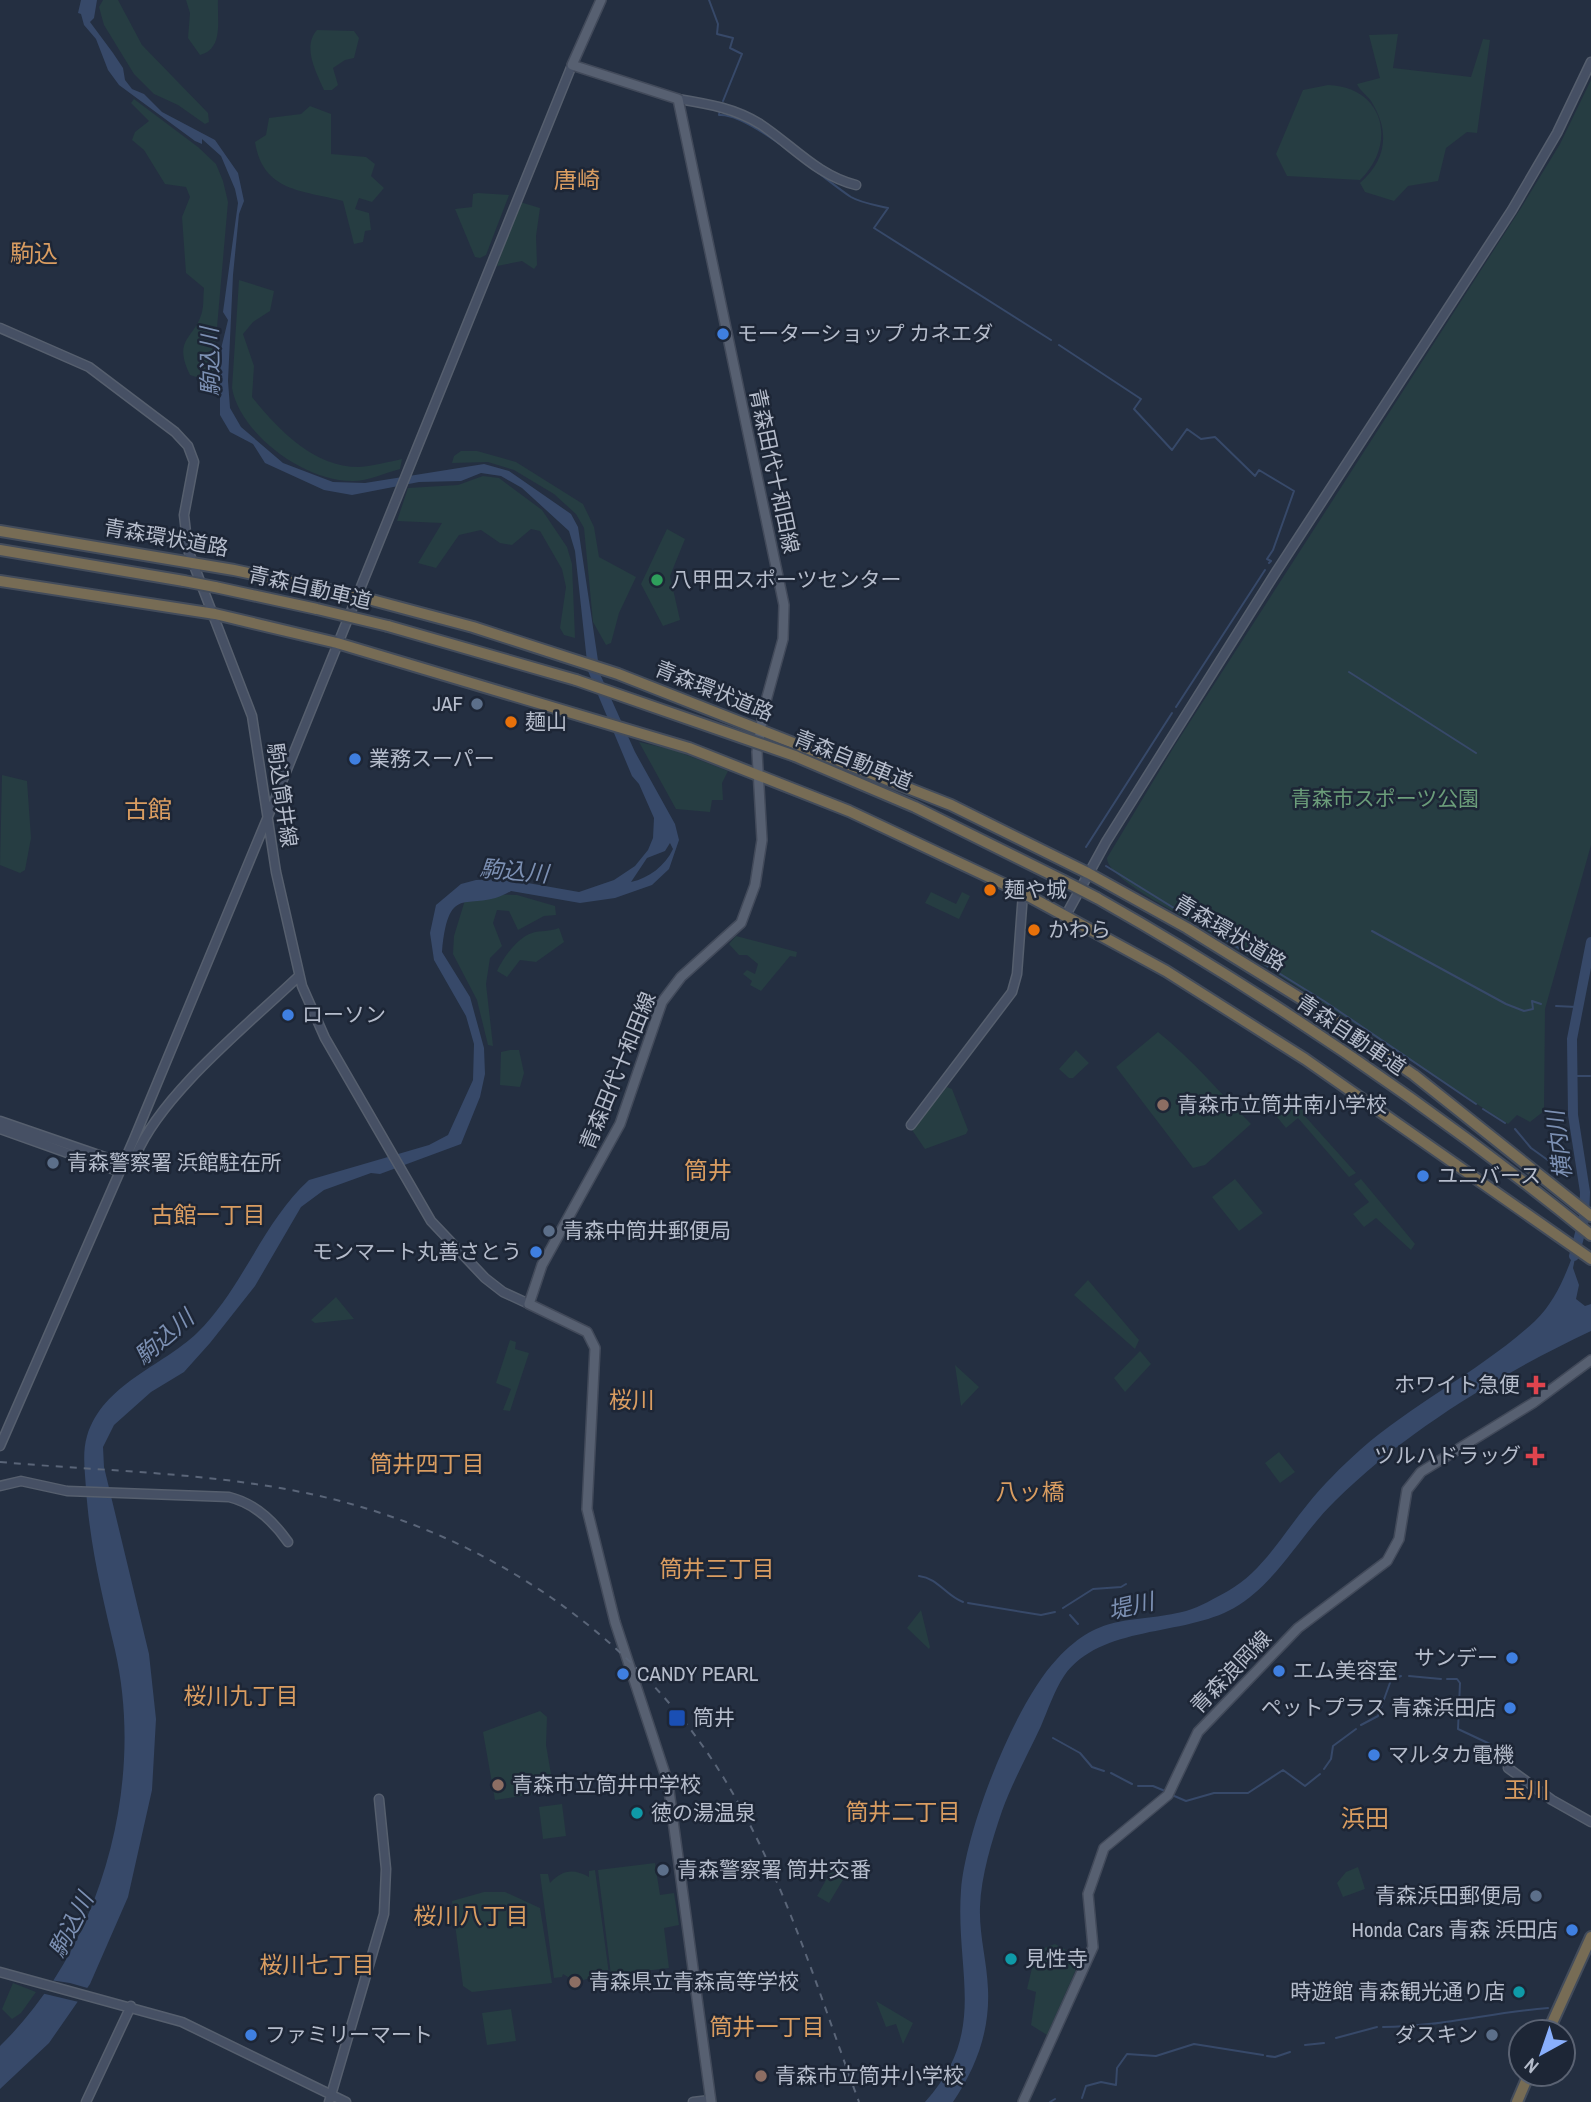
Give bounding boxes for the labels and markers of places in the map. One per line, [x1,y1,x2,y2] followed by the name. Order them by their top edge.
[737,319,993,348] place label: モーターショップ カネエダ
[715,326,731,342] marker: モーターショップ カネエダ
[671,565,902,594] place label: 八甲田スポーツセンター
[649,572,665,588] marker: 八甲田スポーツセンター
[432,689,463,718] place label: JAF
[469,696,485,712] marker: JAF
[525,707,567,736] place label: 麺山
[503,714,519,730] marker: 麺山
[369,744,495,773] place label: 業務スーパー
[347,751,363,767] marker: 業務スーパー
[1004,875,1067,904] place label: 麺や城
[982,882,998,898] marker: 麺や城
[1048,915,1111,944] place label: かわら
[1026,922,1042,938] marker: かわら
[302,1000,386,1029] place label: ローソン
[280,1007,296,1023] marker: ローソン
[1177,1090,1387,1119] place label: 青森市立筒井南小学校
[1155,1097,1171,1113] marker: 青森市立筒井南小学校
[67,1148,282,1177] place label: 青森警察署 浜館駐在所
[45,1155,61,1171] marker: 青森警察署 浜館駐在所
[1437,1161,1541,1190] place label: ユニバース
[1415,1168,1431,1184] marker: ユニバース
[563,1216,731,1245] place label: 青森中筒井郵便局
[541,1223,557,1239] marker: 青森中筒井郵便局
[312,1237,522,1266] place label: モンマート丸善さとう
[528,1244,544,1260] marker: モンマート丸善さとう
[1394,1370,1520,1399] place label: ホワイト急便
[1526,1375,1546,1395] marker: ホワイト急便
[1374,1441,1521,1470] place label: ツルハドラッグ
[1527,1448,1543,1464] marker: ツルハドラッグ
[1414,1643,1498,1672] place label: サンデー
[1504,1650,1520,1666] marker: サンデー
[1293,1656,1398,1685] place label: エム美容室
[637,1659,759,1688] place label: CANDY PEARL
[1271,1663,1287,1679] marker: エム美容室
[615,1666,631,1682] marker: CANDY PEARL
[1261,1693,1496,1722] place label: ペットプラス 青森浜田店
[1502,1700,1518,1716] marker: ペットプラス 青森浜田店
[693,1703,735,1732] place label: 筒井
[667,1708,687,1728] marker: 筒井
[1388,1740,1514,1769] place label: マルタカ電機
[1366,1747,1382,1763] marker: マルタカ電機
[512,1770,701,1799] place label: 青森市立筒井中学校
[490,1777,506,1793] marker: 青森市立筒井中学校
[651,1798,756,1827] place label: 徳の湯温泉
[629,1805,645,1821] marker: 徳の湯温泉
[677,1855,871,1884] place label: 青森警察署 筒井交番
[655,1862,671,1878] marker: 青森警察署 筒井交番
[1375,1881,1522,1910] place label: 青森浜田郵便局
[1528,1888,1544,1904] marker: 青森浜田郵便局
[1352,1915,1558,1944] place label: Honda Cars 青森 浜田店
[1564,1922,1580,1938] marker: Honda Cars 青森 浜田店
[1025,1944,1088,1973] place label: 見性寺
[1003,1951,1019,1967] marker: 見性寺
[589,1967,799,1996] place label: 青森県立青森高等学校
[567,1974,583,1990] marker: 青森県立青森高等学校
[1290,1977,1505,2006] place label: 時遊館 青森観光通り店
[1511,1984,1527,2000] marker: 時遊館 青森観光通り店
[265,2020,433,2049] place label: ファミリーマート
[1395,2020,1478,2049] place label: ダスキン
[243,2027,259,2043] marker: ファミリーマート
[1484,2027,1500,2043] marker: ダスキン
[775,2061,964,2090] place label: 青森市立筒井小学校
[753,2068,769,2084] marker: 青森市立筒井小学校

